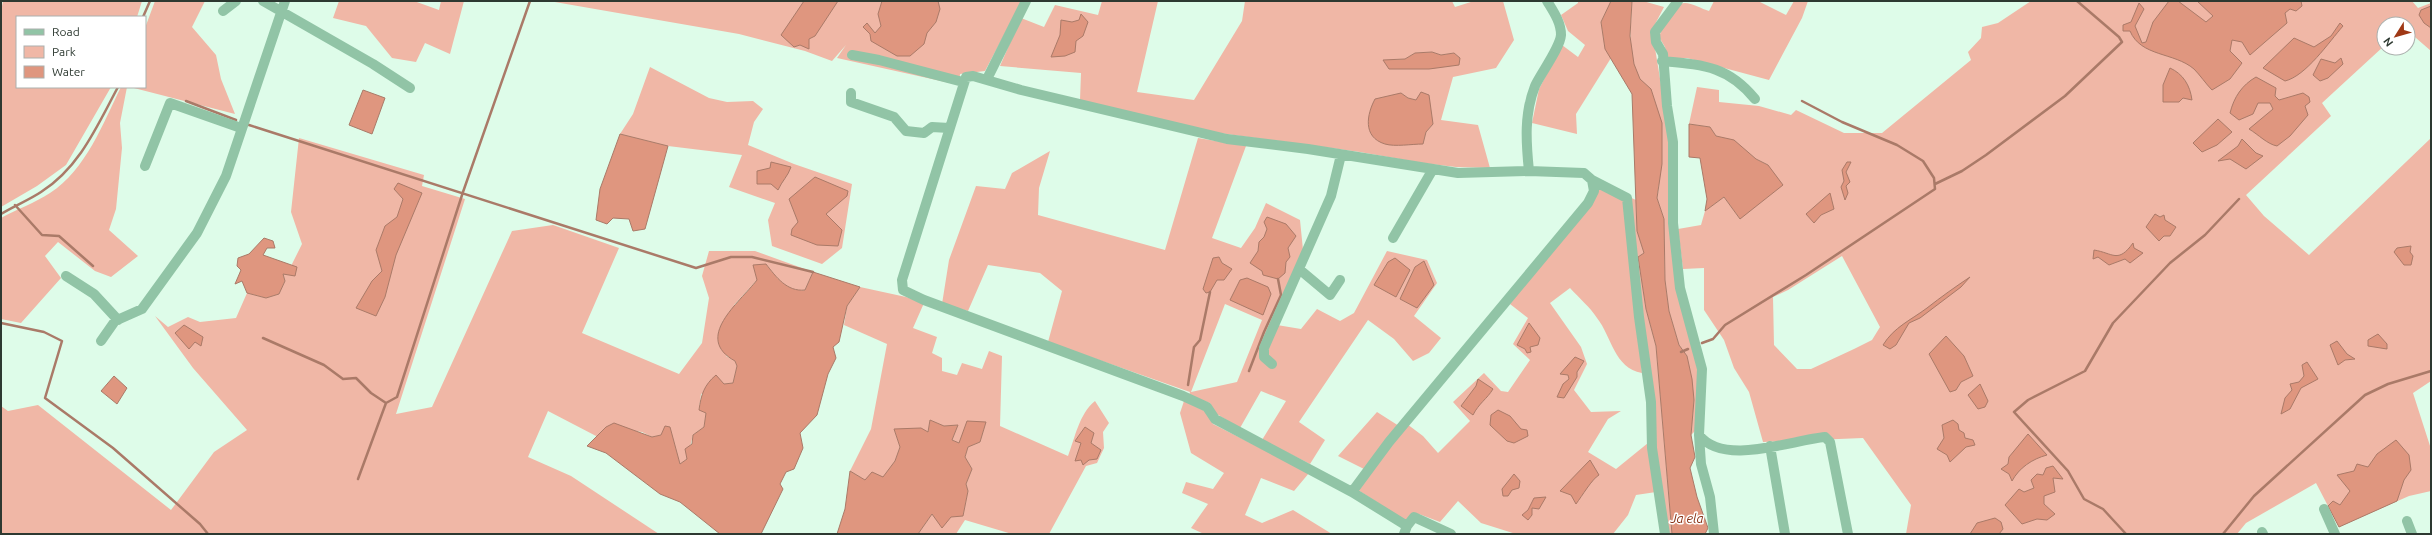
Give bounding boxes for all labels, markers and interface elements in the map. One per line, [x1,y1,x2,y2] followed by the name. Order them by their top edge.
[16,16,146,88] legend
[2376,16,2416,56] north arrow
[52,25,80,38] text: Road
[2381,35,2395,49] text: N
[52,45,76,58] text: Park
[52,65,85,78] text: Water
[1669,511,1704,525] water label: Ja ela

